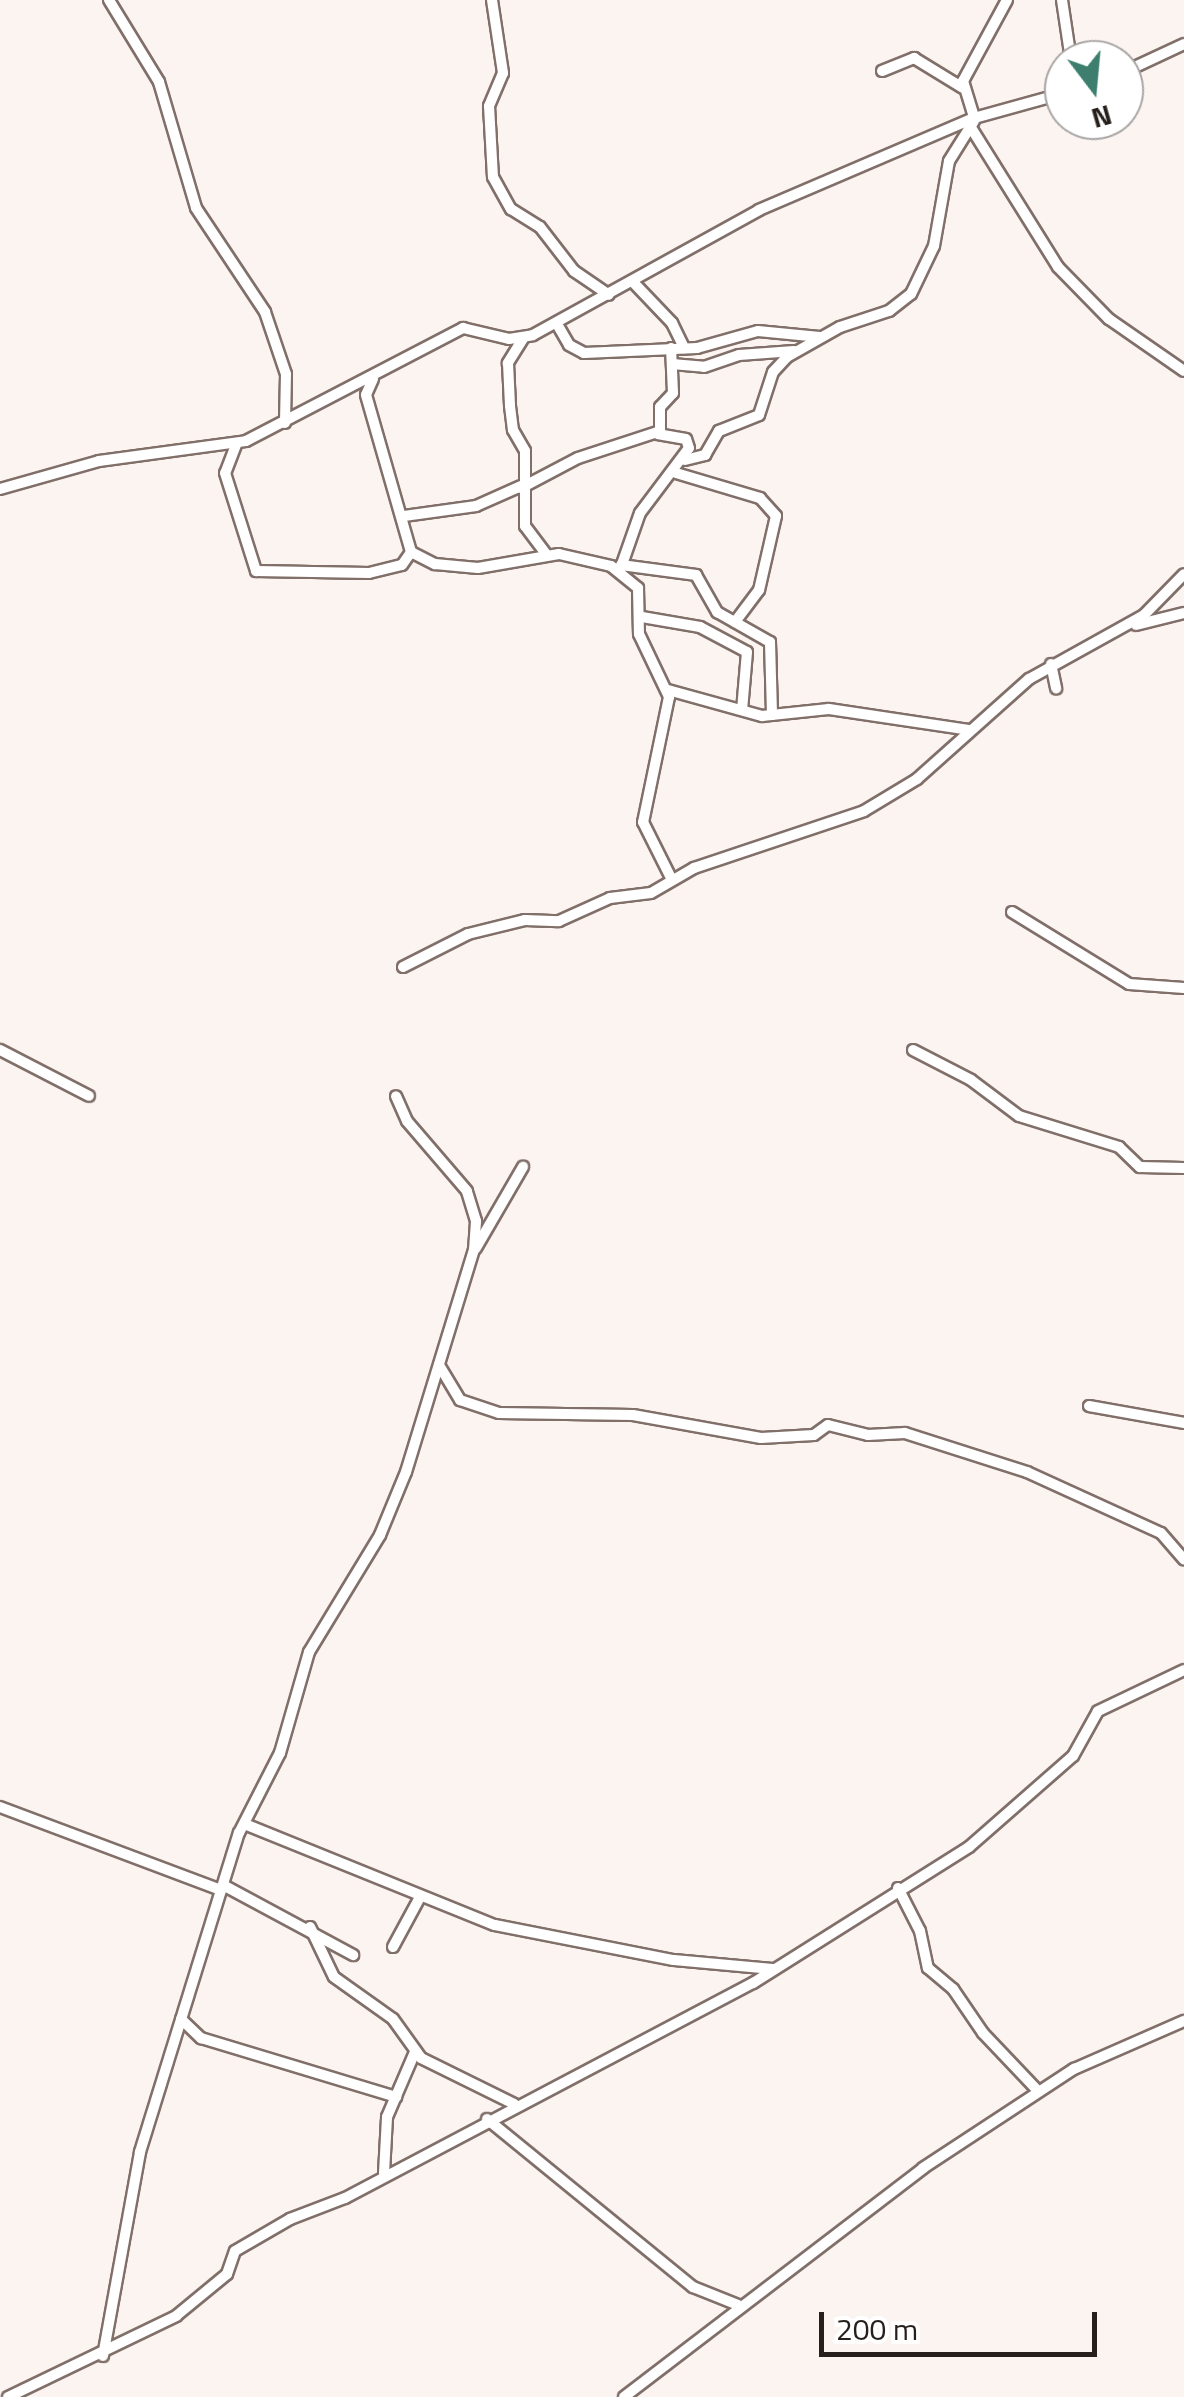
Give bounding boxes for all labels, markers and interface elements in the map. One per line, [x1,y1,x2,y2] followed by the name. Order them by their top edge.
[1044,40,1144,140] north arrow
[1087,94,1117,141] text: N
[824,2292,1102,2354] scale bar
[836,2306,918,2352] text: 200 m

